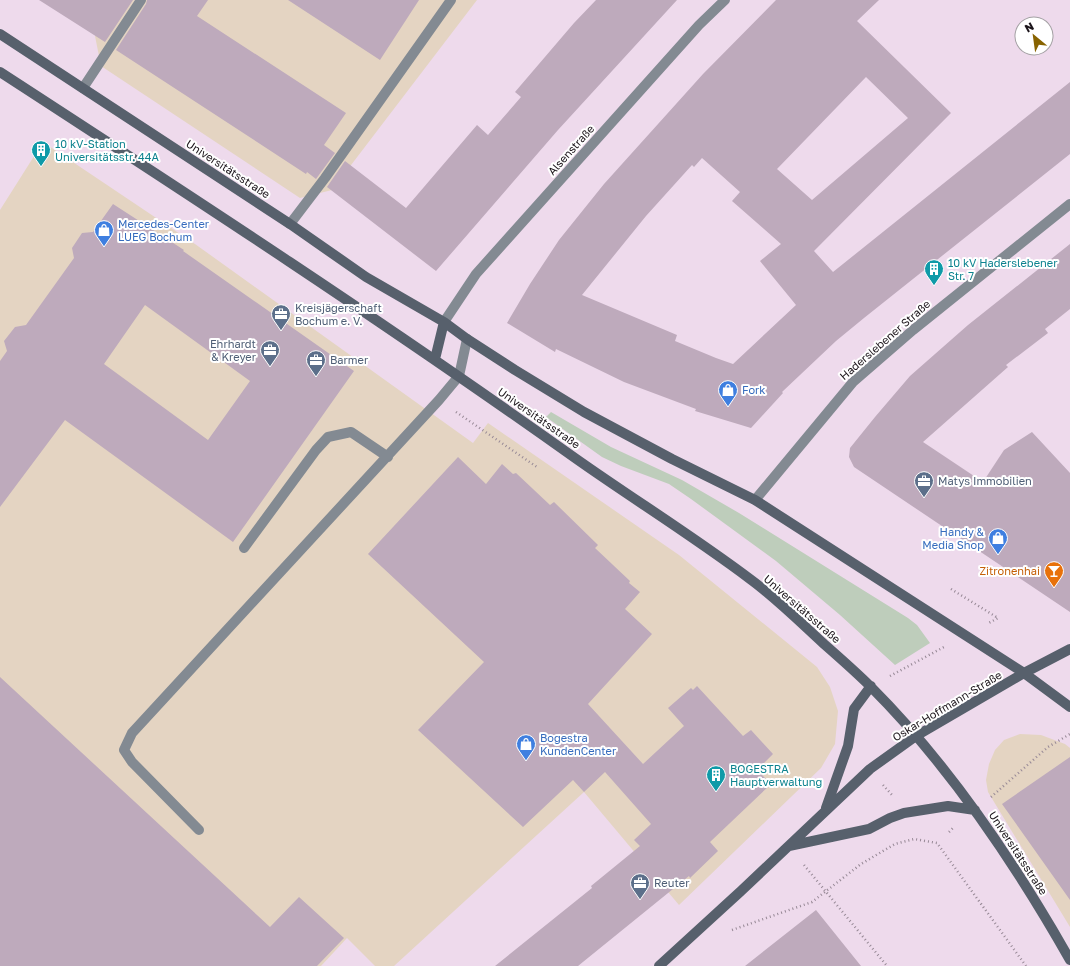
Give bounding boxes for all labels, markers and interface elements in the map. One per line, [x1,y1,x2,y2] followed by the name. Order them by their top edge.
[1014,16,1054,56] north arrow
[1022,19,1036,35] text: N
[545,122,597,177] street label: Alsenstraße
[55,137,160,163] place label: 10 kV-Station Universitätsstr. 44A
[184,137,273,201] street label: Universitätsstraße
[30,139,52,167] building icon: 10 kV-Station Universitätsstr. 44A
[118,217,210,243] place label: Mercedes-Center LUEG Bochum
[93,219,115,247] shop icon: Mercedes-Center LUEG Bochum
[948,256,1058,282] place label: 10 kV Haderslebener Str. 7
[923,258,945,286] building icon: 10 kV Haderslebener Str. 7
[837,297,932,382] street label: Haderslebener Straße
[295,301,382,327] place label: Kreisjägerschaft Bochum e. V.
[270,303,292,331] office icon: Kreisjägerschaft Bochum e. V.
[210,337,257,363] place label: Ehrhardt & Kreyer
[259,339,281,367] office icon: Ehrhardt & Kreyer
[305,349,327,377] office icon: Barmer
[330,353,369,366] place label: Barmer
[717,379,739,407] shop icon: Fork
[742,383,766,396] place label: Fork
[496,384,583,451] street label: Universitätsstraße
[913,470,935,498] office icon: Matys Immobilien
[938,474,1032,487] place label: Matys Immobilien
[922,525,985,551] place label: Handy & Media Shop
[987,527,1009,555] shop icon: Handy & Media Shop
[1043,560,1065,588] bar icon: Zitronenhai
[979,564,1040,577] place label: Zitronenhai
[761,572,843,645] street label: Universitätsstraße
[890,668,1004,743] street label: Oskar-Hoffmann-Straße
[540,731,617,757] place label: Bogestra KundenCenter
[515,733,537,761] shop icon: Bogestra KundenCenter
[730,762,822,788] place label: BOGESTRA Hauptverwaltung
[705,764,727,792] building icon: BOGESTRA Hauptverwaltung
[986,808,1050,897] street label: Universitätsstraße
[629,872,651,900] office icon: Reuter
[654,876,690,889] place label: Reuter

